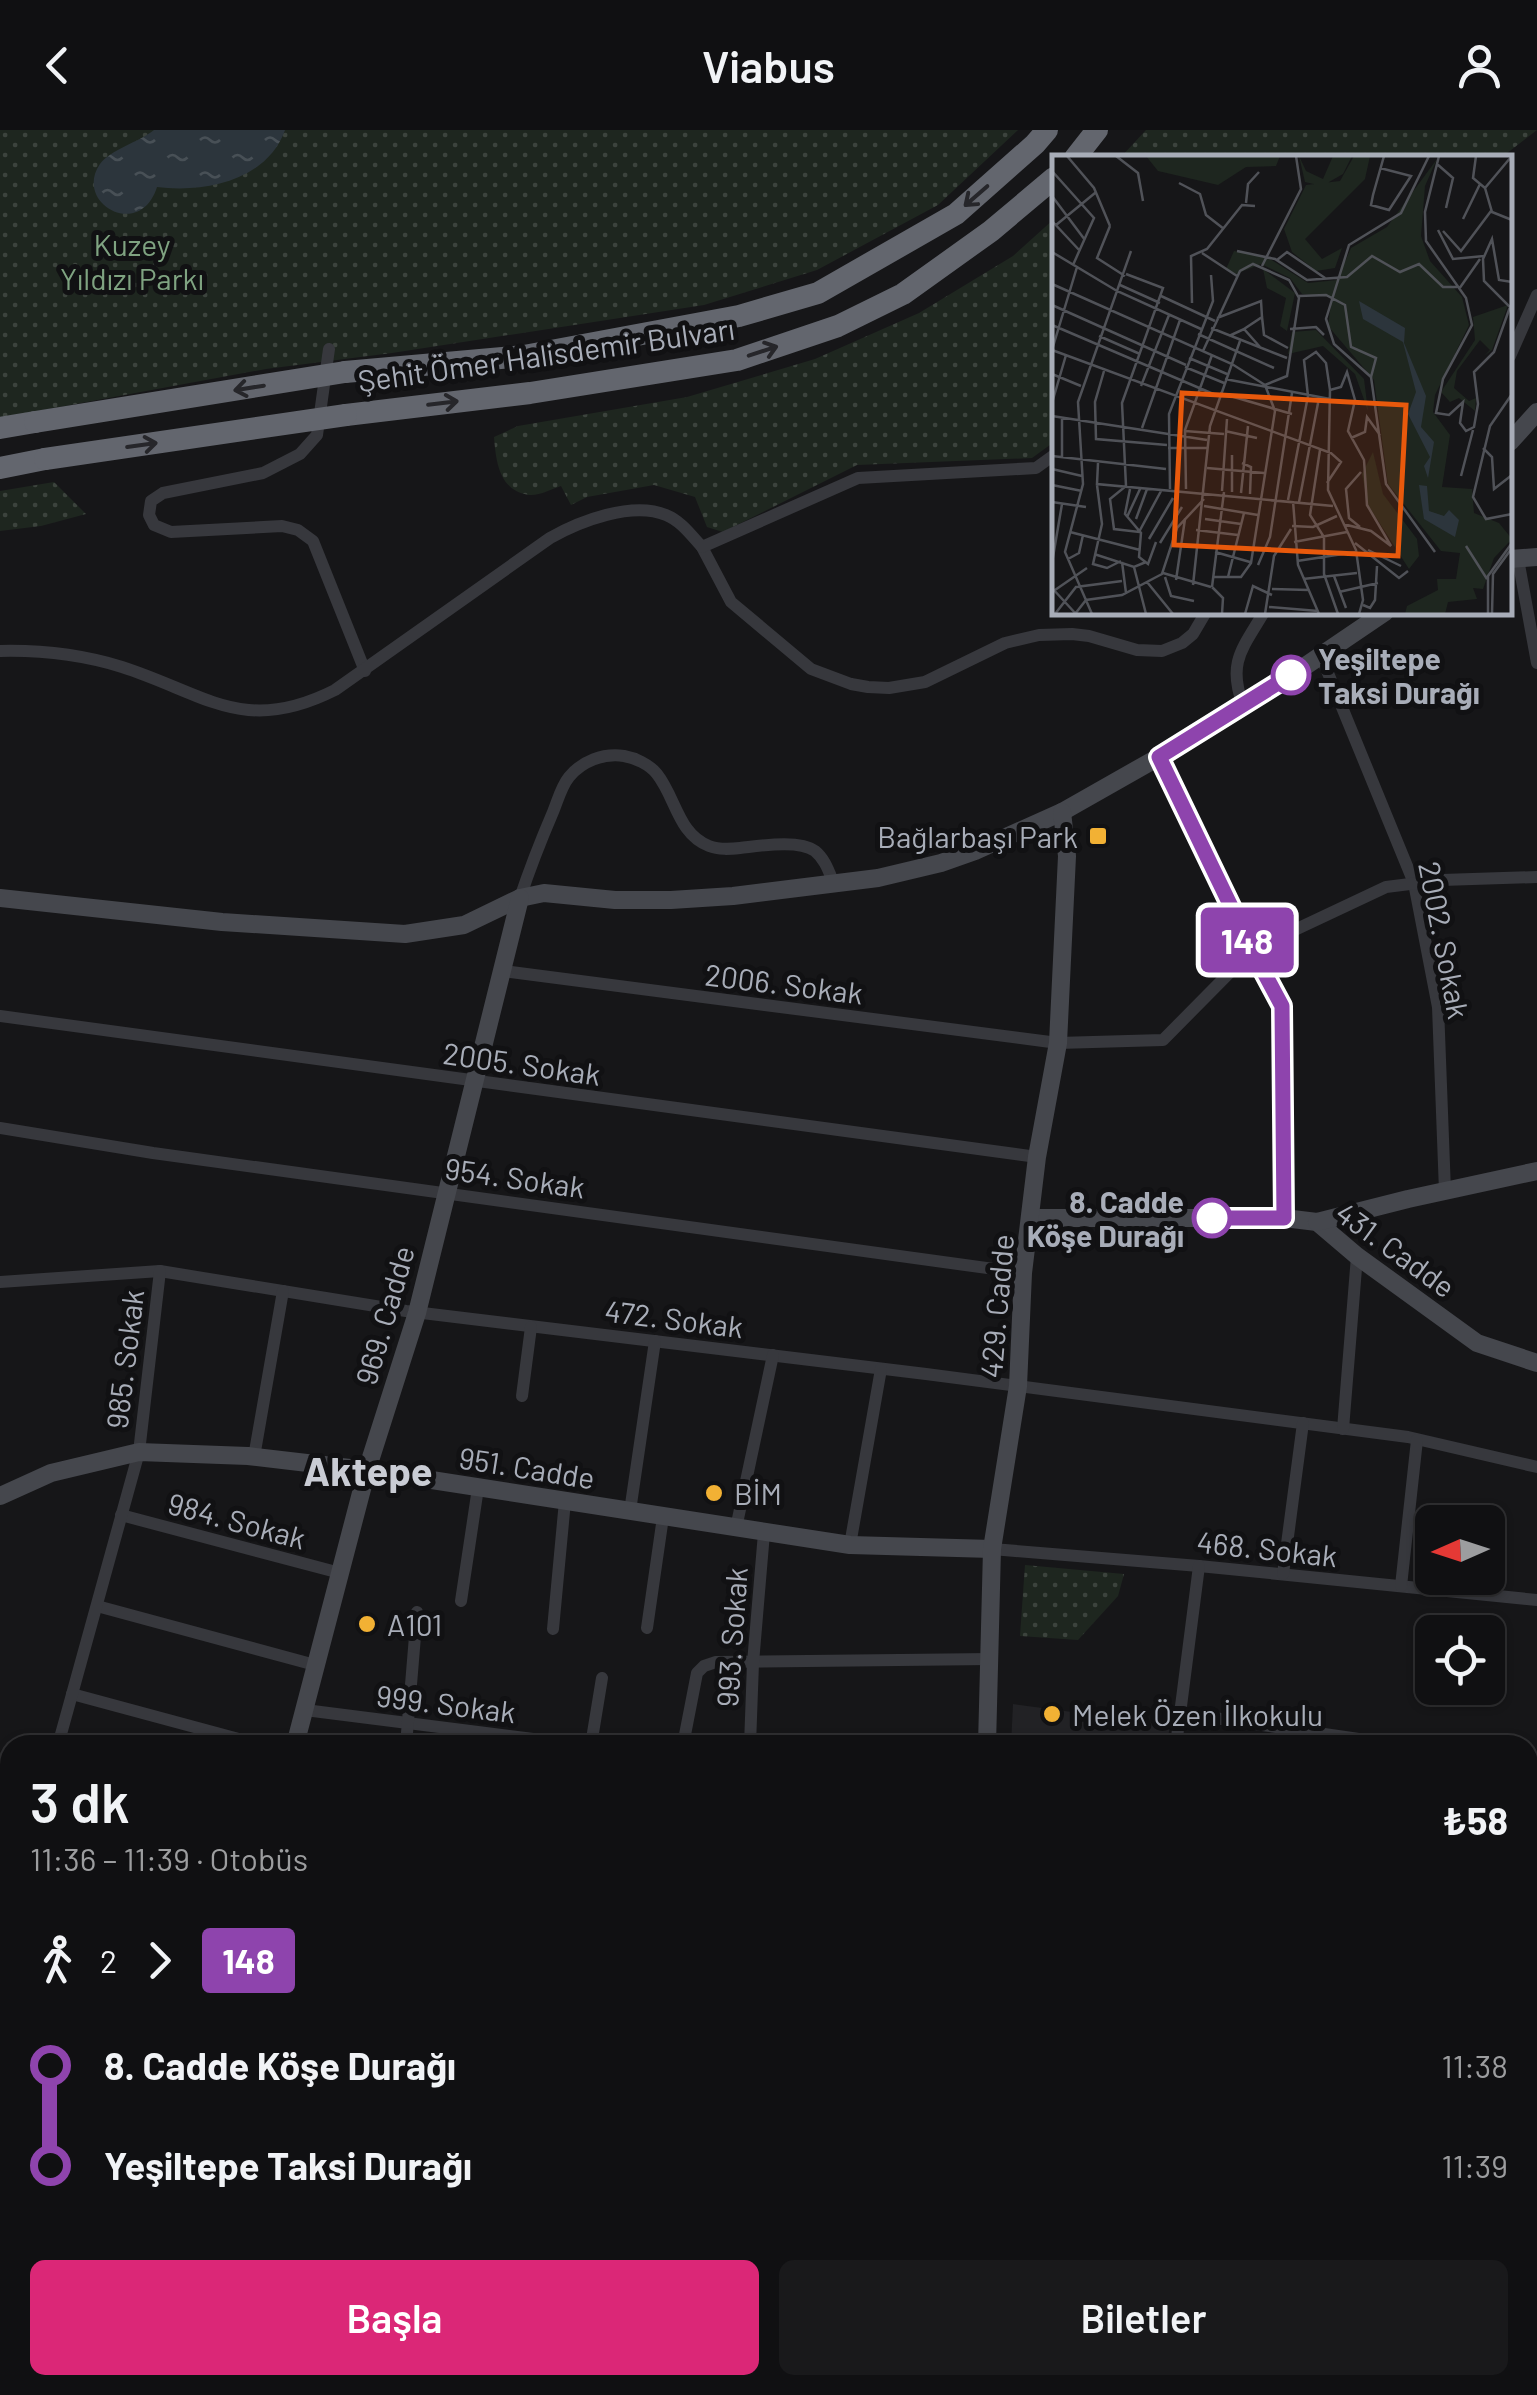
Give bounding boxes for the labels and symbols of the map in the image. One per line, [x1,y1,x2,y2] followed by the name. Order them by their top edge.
[1052,155,1512,615] inset map
[964,185,989,208] one-way arrow
[60,226,204,296] park label: Kuzey Yıldızı Parkı
[355,310,737,398] street label: Şehit Ömer Halisdemir Bulvarı
[747,340,778,358] one-way arrow
[233,379,265,397] one-way arrow
[426,393,458,412] one-way arrow
[125,435,157,453] one-way arrow
[1318,640,1480,710] place label: Yeşiltepe Taksi Durağı
[1272,656,1310,694] marker: Yeşiltepe Taksi Durağı
[877,818,1078,854] place label: Bağlarbaşı Park
[1087,825,1109,847] marker: Bağlarbaşı Park
[1412,858,1478,1022] street label: 2002. Sokak
[1190,908,1304,972] line badge: 148
[703,955,865,1011] street label: 2006. Sokak
[441,1034,603,1092] street label: 2005. Sokak
[443,1149,587,1205] street label: 954. Sokak
[1027,1183,1184,1253] place label: 8. Cadde Köşe Durağı
[1329,1194,1463,1304] street label: 431. Cadde
[1193,1199,1231,1237] marker: 8. Cadde Köşe Durağı
[972,1232,1020,1380] street label: 429. Cadde
[347,1241,421,1389] street label: 969. Cadde
[98,1287,150,1431] street label: 985. Sokak
[603,1292,745,1344] street label: 472. Sokak
[456,1438,598,1496] street label: 951. Cadde
[303,1446,433,1494] district label: Aktepe
[734,1475,782,1511] place label: BİM
[703,1482,725,1504] marker: BİM
[164,1484,310,1556] street label: 984. Sokak
[1415,1505,1505,1595] north arrow
[1195,1523,1339,1573] street label: 468. Sokak
[708,1566,754,1708] street label: 993. Sokak
[387,1606,442,1642] place label: A101
[356,1613,378,1635] marker: A101
[374,1677,518,1729] street label: 999. Sokak
[1072,1696,1323,1732] place label: Melek Özen İlkokulu
[1041,1703,1063,1725] marker: Melek Özen İlkokulu

